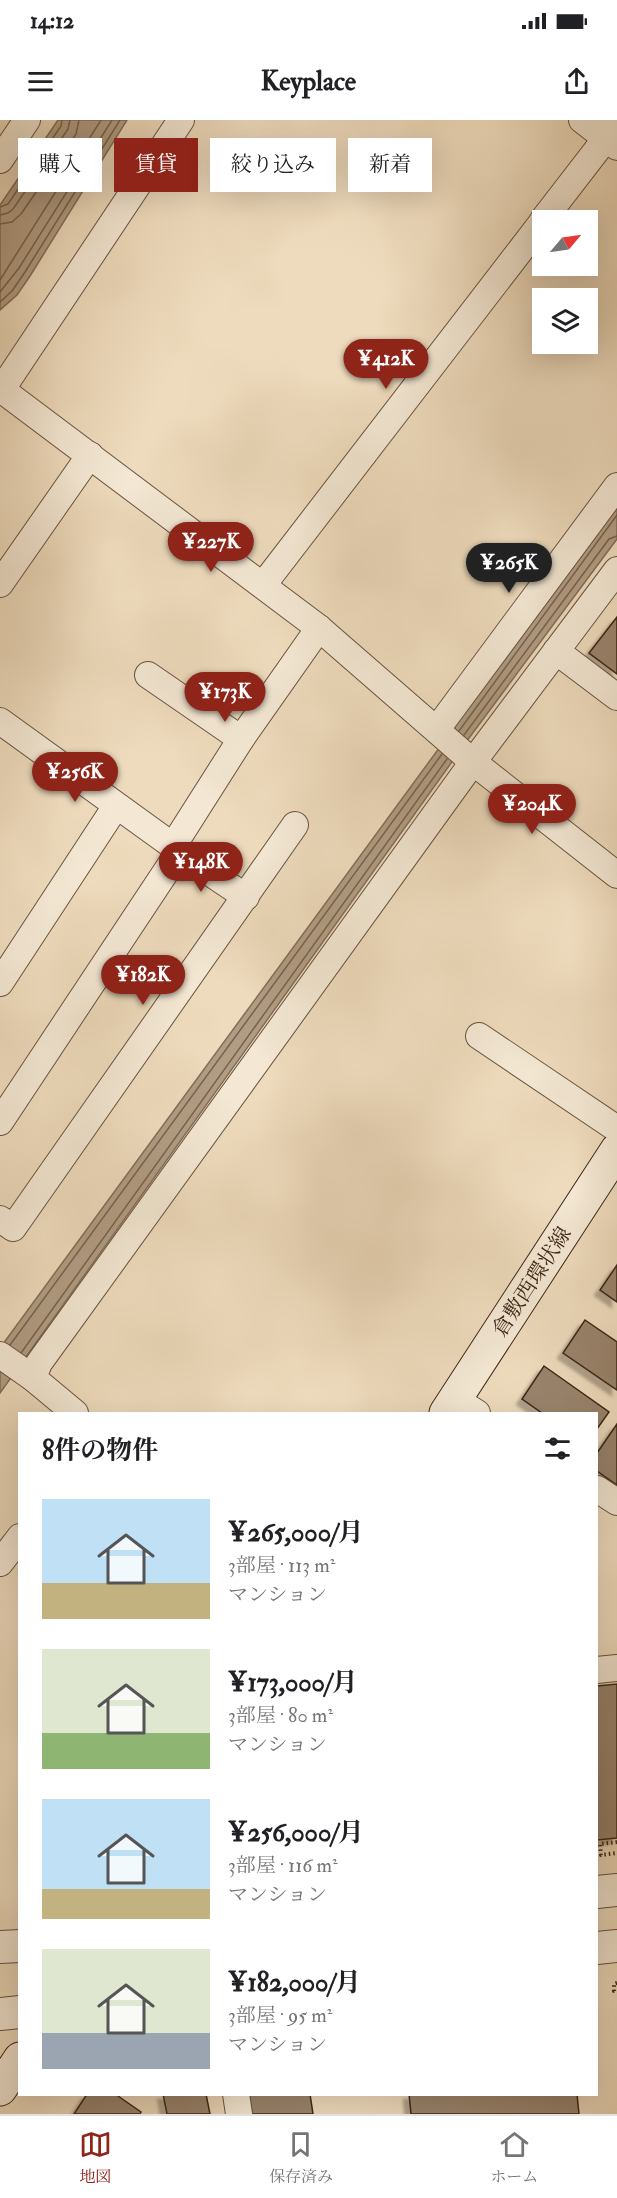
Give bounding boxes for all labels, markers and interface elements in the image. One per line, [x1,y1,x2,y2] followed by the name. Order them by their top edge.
[30,7,74,35] text: 14:12
[24,65,57,98] icon: menu
[261,65,356,98] text: Keyplace
[560,65,593,98] icon: share
[18,138,102,192] chip: 購入
[114,138,198,192] chip: 賃貸
[210,138,336,192] chip: 絞り込み
[348,138,432,192] chip: 新着
[532,210,598,276] north arrow
[532,210,598,354] map controls
[532,288,598,354] button: layers
[344,339,428,390] pin: ¥412K
[357,346,415,371] text: ¥412K
[169,522,253,573] pin: ¥227K
[182,529,240,554] text: ¥227K
[467,543,551,594] pin: ¥265K
[480,550,538,575] text: ¥265K
[183,672,267,723] pin: ¥173K
[198,679,252,704] text: ¥173K
[33,752,117,803] pin: ¥256K
[46,759,104,784] text: ¥256K
[490,784,574,835] pin: ¥204K
[502,791,562,816] text: ¥204K
[159,842,243,893] pin: ¥148K
[173,849,229,874] text: ¥148K
[101,955,185,1006] pin: ¥182K
[115,962,171,987] text: ¥182K
[486,1222,578,1342] street label: 倉敷西環状線
[541,1432,574,1465] icon: filters
[42,1435,158,1467] text: 8件の物件
[228,1517,364,1549] text: ¥265,000/月
[90,1523,162,1595] icon: home
[228,1553,335,1578] text: 3部屋 · 113 m²
[228,1582,327,1607] text: マンション
[228,1667,358,1699] text: ¥173,000/月
[90,1673,162,1745] icon: home
[228,1703,333,1728] text: 3部屋 · 80 m²
[228,1732,327,1757] text: マンション
[228,1817,364,1849] text: ¥256,000/月
[90,1823,162,1895] icon: home
[228,1853,338,1878] text: 3部屋 · 116 m²
[228,1882,327,1907] text: マンション
[228,1967,361,1999] text: ¥182,000/月
[90,1973,162,2045] icon: home
[228,2003,332,2028] text: 3部屋 · 95 m²
[228,2032,327,2057] text: マンション
[79,2128,112,2187] tab: 地図
[269,2128,333,2187] tab: 保存済み
[490,2128,538,2187] tab: ホーム

